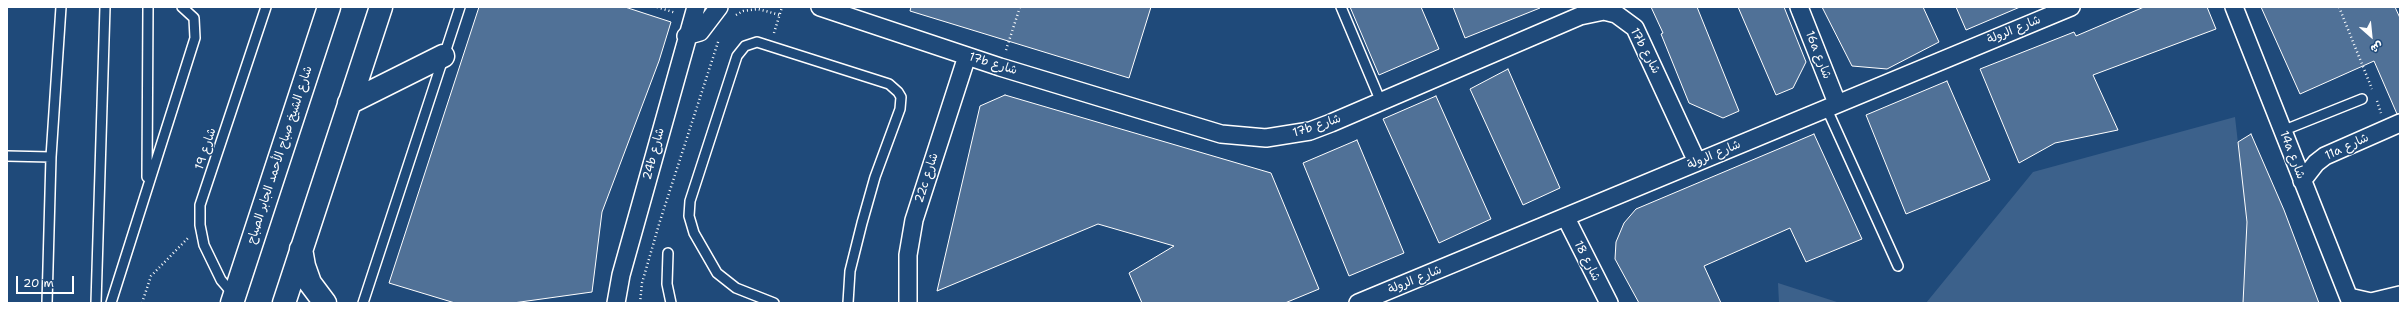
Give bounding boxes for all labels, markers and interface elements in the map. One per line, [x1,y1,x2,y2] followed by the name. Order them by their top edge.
[1985,13,2043,47] street label: شارع الرولة
[2351,16,2391,56] north arrow
[1627,26,1663,76] street label: 17b شارع
[1802,29,1834,81] street label: 16a شارع
[2368,38,2385,57] text: ش
[967,50,1019,78] street label: 17b شارع
[244,64,316,246] street label: شارع الشيخ صباح الأحمد الجابر الصباح
[1291,111,1343,141] street label: 17b شارع
[193,126,219,172] street label: شارع 19
[640,126,668,182] street label: 24b شارع
[2276,129,2308,181] street label: 14a شارع
[2323,131,2371,163] street label: 11a شارع
[1685,137,1743,173] street label: شارع الرولة
[912,151,942,205] street label: 22c شارع
[1571,238,1603,284] street label: شارع 18
[1386,263,1444,297] street label: شارع الرولة
[18,268,76,294] scale bar
[23,275,54,291] text: 20 m

